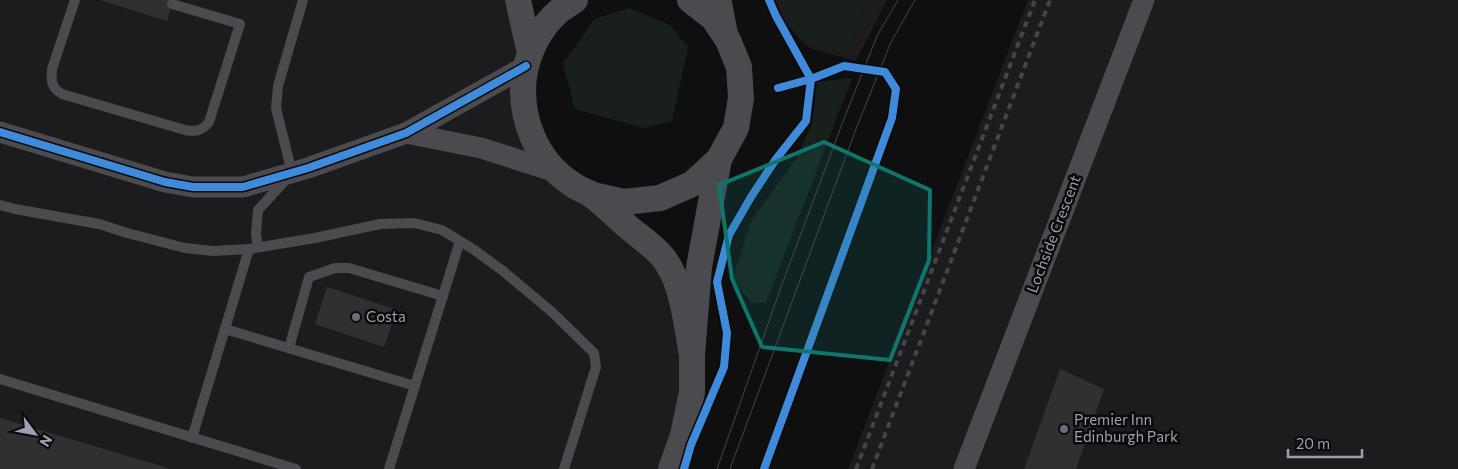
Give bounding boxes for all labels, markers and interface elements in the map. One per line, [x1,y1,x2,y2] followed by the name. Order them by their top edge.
[1022,172,1084,295] street label: Lochside Crescent
[366,307,406,325] place label: Costa
[350,311,362,323] marker: Costa
[10,409,60,459] north arrow
[1074,410,1178,445] place label: Premier Inn Edinburgh Park
[1058,423,1070,435] marker: Premier Inn Edinburgh Park
[1288,426,1362,458] scale bar
[36,432,56,450] text: N
[1296,434,1330,452] text: 20 m

